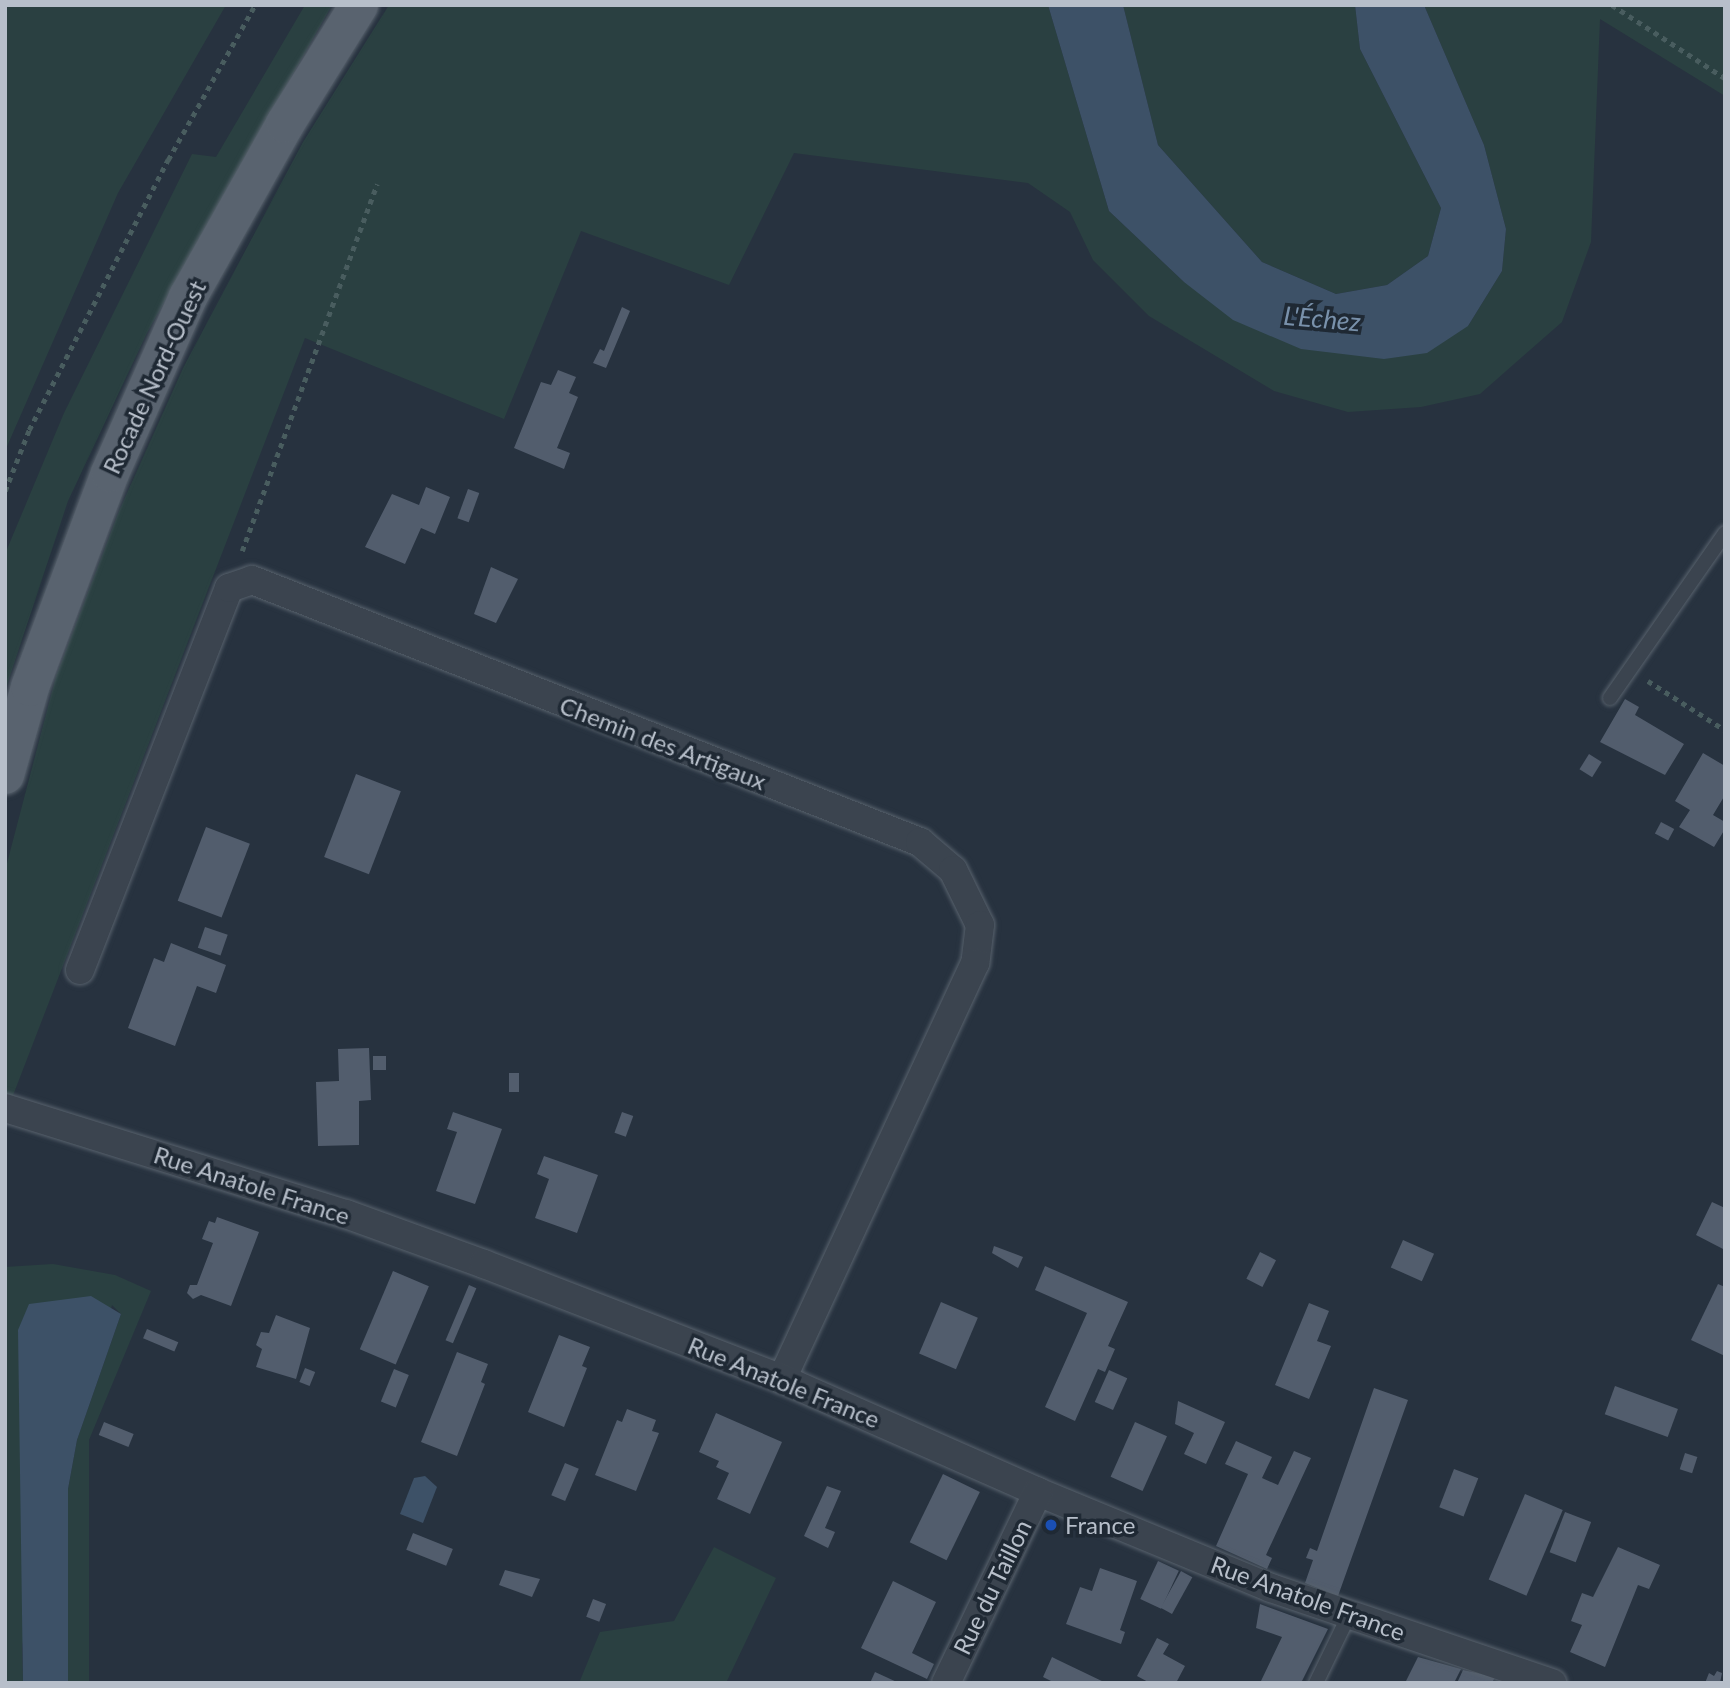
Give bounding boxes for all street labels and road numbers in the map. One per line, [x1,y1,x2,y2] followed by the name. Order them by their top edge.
[97,276,211,478] street label: Rocade Nord-Ouest
[556,690,770,796] street label: Chemin des Artigaux
[150,1140,354,1230] street label: Rue Anatole France
[684,1330,884,1434] street label: Rue Anatole France
[947,1515,1037,1659] street label: Rue du Taillon
[1207,1549,1409,1647] street label: Rue Anatole France

